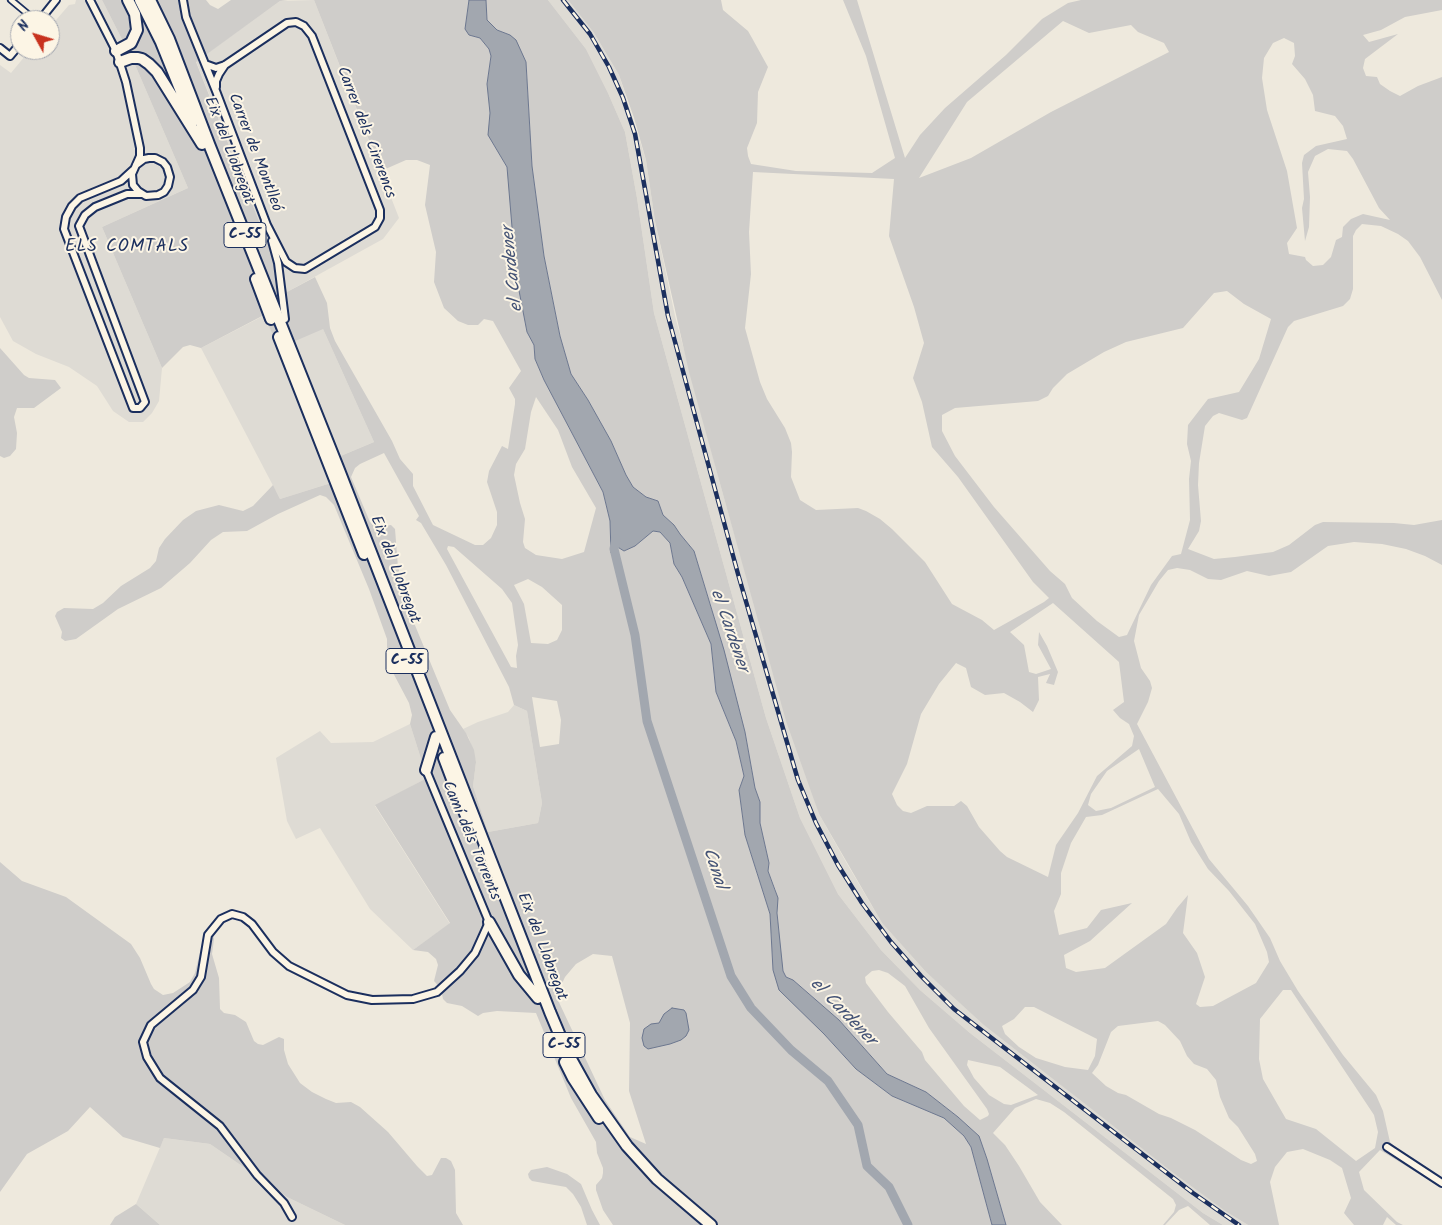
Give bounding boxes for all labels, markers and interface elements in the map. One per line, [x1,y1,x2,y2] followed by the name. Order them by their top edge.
[10,10,60,60] north arrow
[13,16,35,37] text: N
[331,64,399,202] street label: Carrer dels Cirerencs
[223,91,285,215] street label: Carrer de Montlleó
[199,94,257,208] street label: Eix del Llobregat
[224,222,266,248] road number: C-55
[499,225,529,313] water label: el Cardener
[64,237,190,259] district label: ELS COMTALS
[365,513,423,627] street label: Eix del Llobregat
[704,587,752,675] water label: el Cardener
[386,648,428,674] road number: C-55
[436,779,504,903] street label: Camí dels Torrents
[696,846,730,892] water label: Canal
[512,890,570,1004] street label: Eix del Llobregat
[804,975,880,1051] water label: el Cardener
[543,1032,585,1058] road number: C-55

